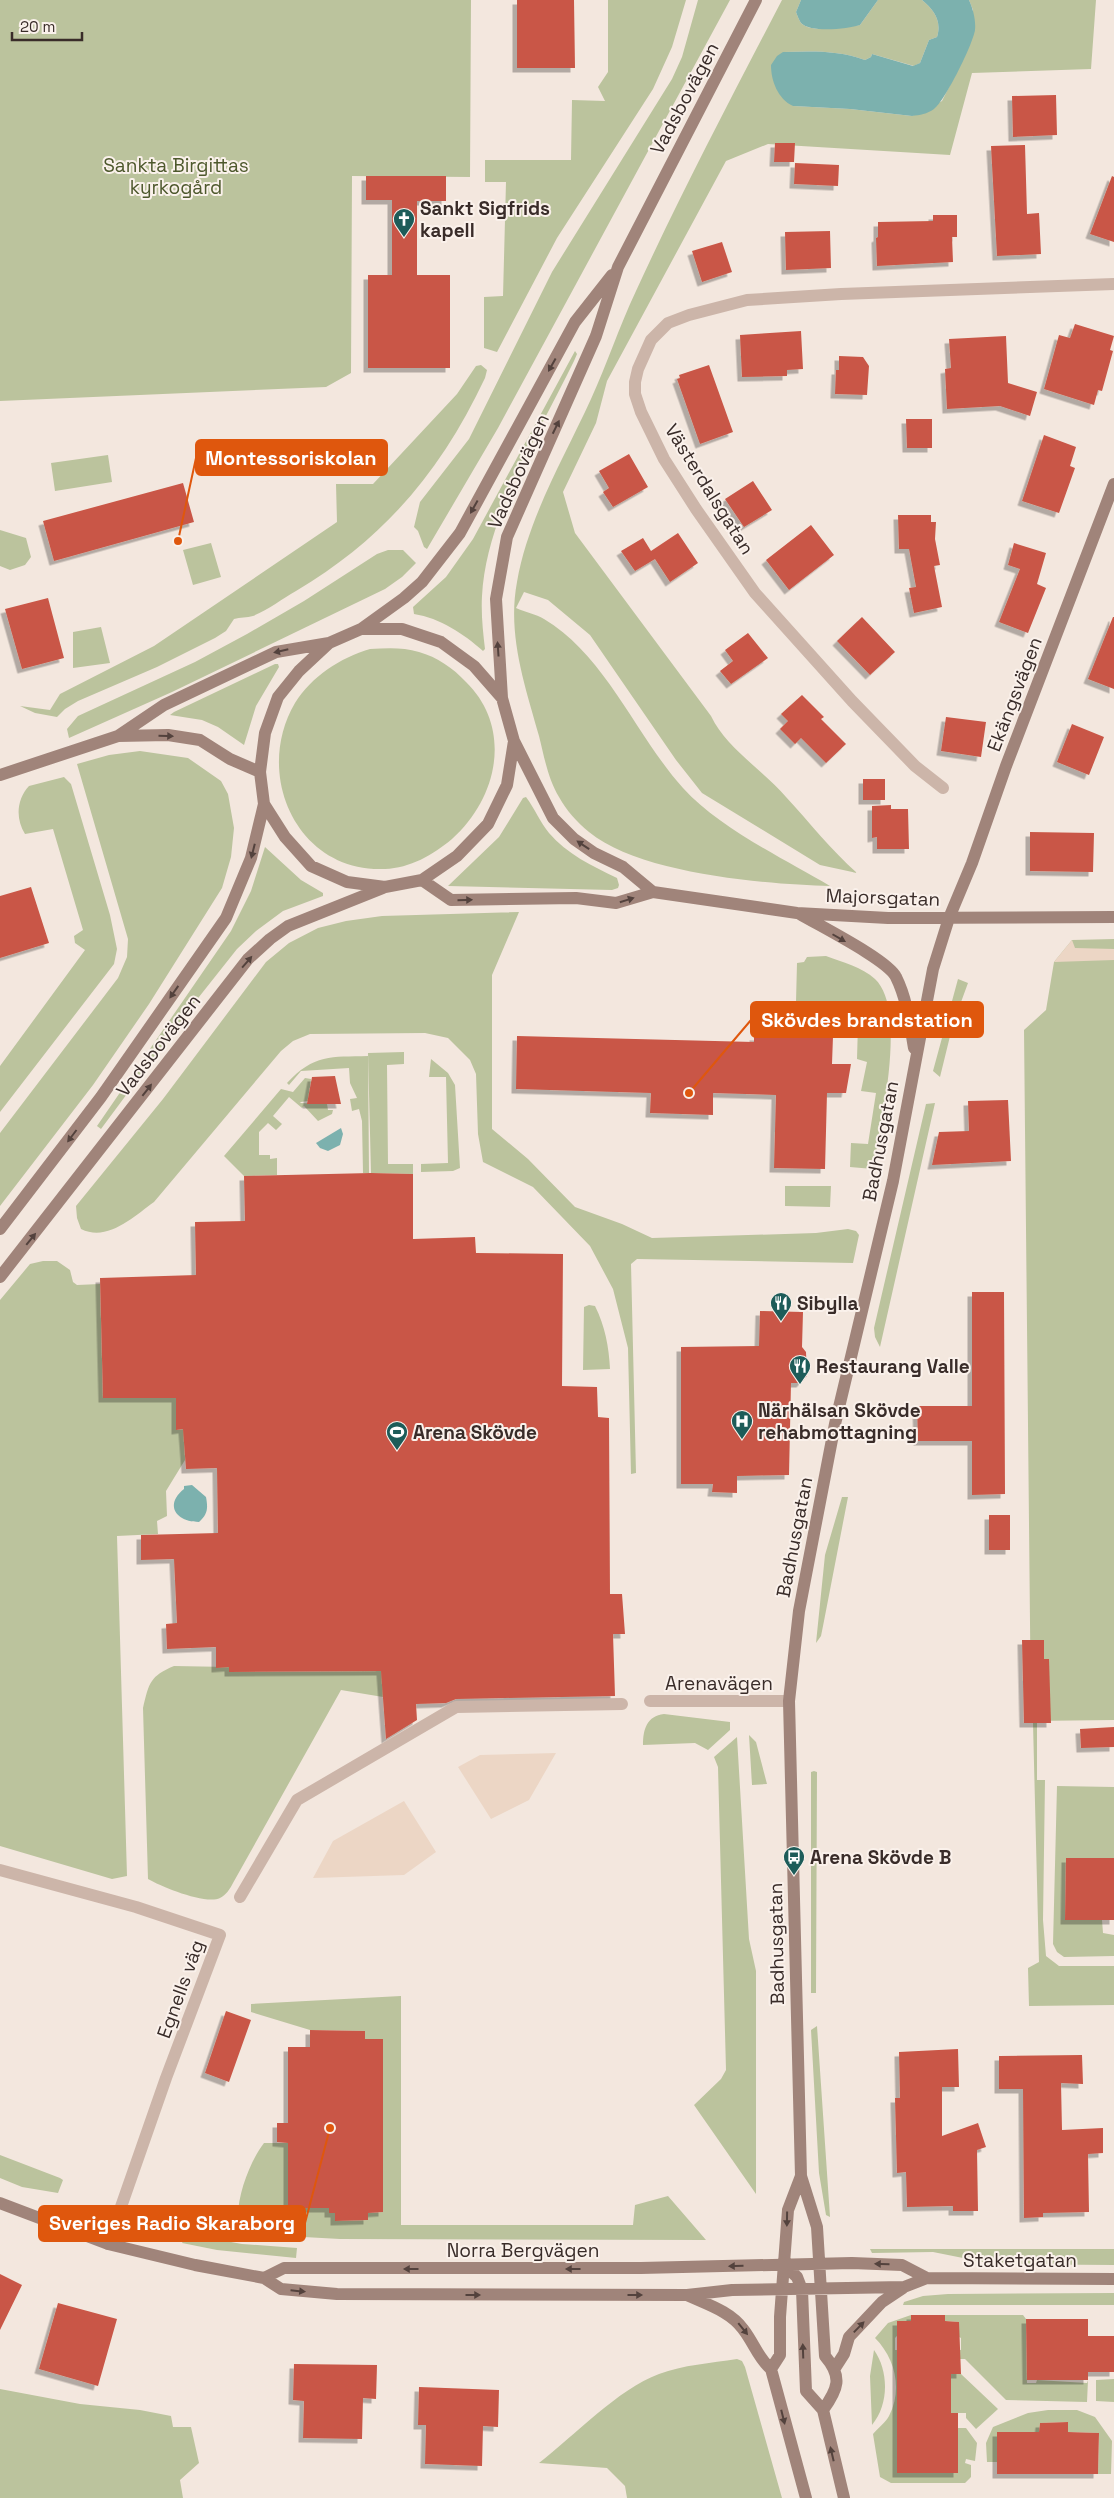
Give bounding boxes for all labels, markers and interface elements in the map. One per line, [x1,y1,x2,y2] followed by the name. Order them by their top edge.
[12,10,82,42] scale bar
[20,17,55,36] text: 20 m
[644,38,724,159] street label: Vadsbovägen
[103,153,249,200] park label: Sankta Birgittas kyrkogård
[420,196,550,243] place label: Sankt Sigfrids kapell
[392,207,416,238] church icon: Sankt Sigfrids kapell
[548,357,556,372] one-way arrow
[482,410,555,533] street label: Vadsbovägen
[659,419,760,559] street label: Västerdalsgatan
[553,420,561,434] one-way arrow
[196,440,387,475] callout: Montessoriskolan
[205,445,377,471] text: Montessoriskolan
[470,500,478,515] one-way arrow
[981,633,1048,755] street label: Ekängsvägen
[494,641,502,657] one-way arrow
[274,647,289,655] one-way arrow
[159,732,175,740] one-way arrow
[577,841,590,850] one-way arrow
[249,844,257,859] one-way arrow
[825,883,941,912] street label: Majorsgatan
[457,895,473,903] one-way arrow
[619,895,634,903] one-way arrow
[833,933,846,942] one-way arrow
[241,956,253,968] one-way arrow
[169,985,179,999] one-way arrow
[111,989,206,1102] street label: Vadsbovägen
[751,1002,983,1037] callout: Skövdes brandstation
[761,1007,973,1033] text: Skövdes brandstation
[857,1079,904,1204] street label: Badhusgatan
[142,1084,153,1097] one-way arrow
[67,1129,77,1143] one-way arrow
[25,1233,36,1245] one-way arrow
[769,1291,793,1322] restaurant icon: Sibylla
[797,1291,859,1316] place label: Sibylla
[788,1354,812,1385] restaurant icon: Restaurang Valle
[816,1354,970,1379] place label: Restaurang Valle
[758,1398,921,1445] place label: Närhälsan Skövde rehabmottagning
[730,1409,754,1440] hospital icon: Närhälsan Skövde rehabmottagning
[385,1420,409,1451] sports icon: Arena Skövde
[413,1420,537,1445] place label: Arena Skövde
[771,1475,818,1600] street label: Badhusgatan
[665,1671,773,1696] street label: Arenavägen
[782,1845,806,1876] bus stop icon: Arena Skövde B
[810,1845,951,1870] place label: Arena Skövde B
[763,1883,790,2005] street label: Badhusgatan
[151,1937,210,2042] street label: Egnells väg
[39,2206,305,2241] callout: Sveriges Radio Skaraborg
[49,2210,295,2236] text: Sveriges Radio Skaraborg
[783,2212,791,2228] one-way arrow
[447,2238,599,2263] street label: Norra Bergvägen
[963,2248,1077,2273] street label: Staketgatan
[873,2260,889,2268] one-way arrow
[727,2262,743,2270] one-way arrow
[402,2265,418,2273] one-way arrow
[565,2265,581,2273] one-way arrow
[291,2287,307,2295] one-way arrow
[465,2291,481,2299] one-way arrow
[628,2291,644,2299] one-way arrow
[853,2321,865,2333] one-way arrow
[737,2322,748,2335] one-way arrow
[799,2342,807,2358] one-way arrow
[779,2409,787,2424] one-way arrow
[828,2447,836,2462] one-way arrow

